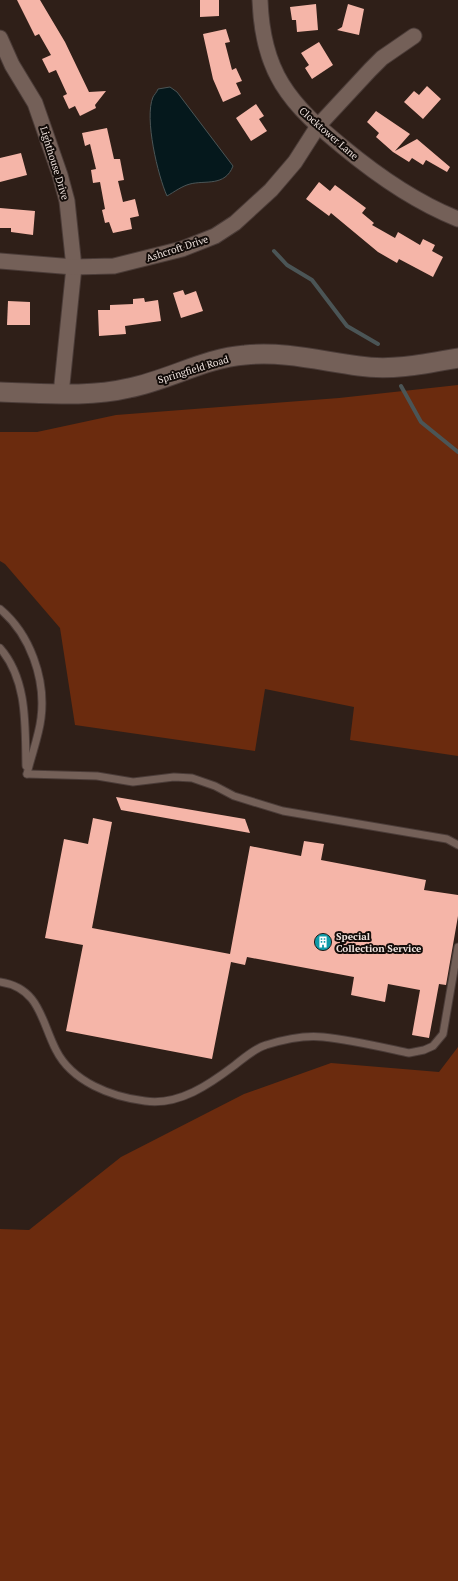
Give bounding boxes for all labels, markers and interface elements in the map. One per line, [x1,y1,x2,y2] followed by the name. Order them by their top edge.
[297,104,361,163] street label: Clocktower Lane
[37,125,72,201] street label: Lighthouse Drive
[145,232,210,265] street label: Ashcroft Drive
[156,352,231,386] street label: Springfield Road
[336,930,422,955] place label: Special Collection Service
[313,932,333,952] building icon: Special Collection Service

